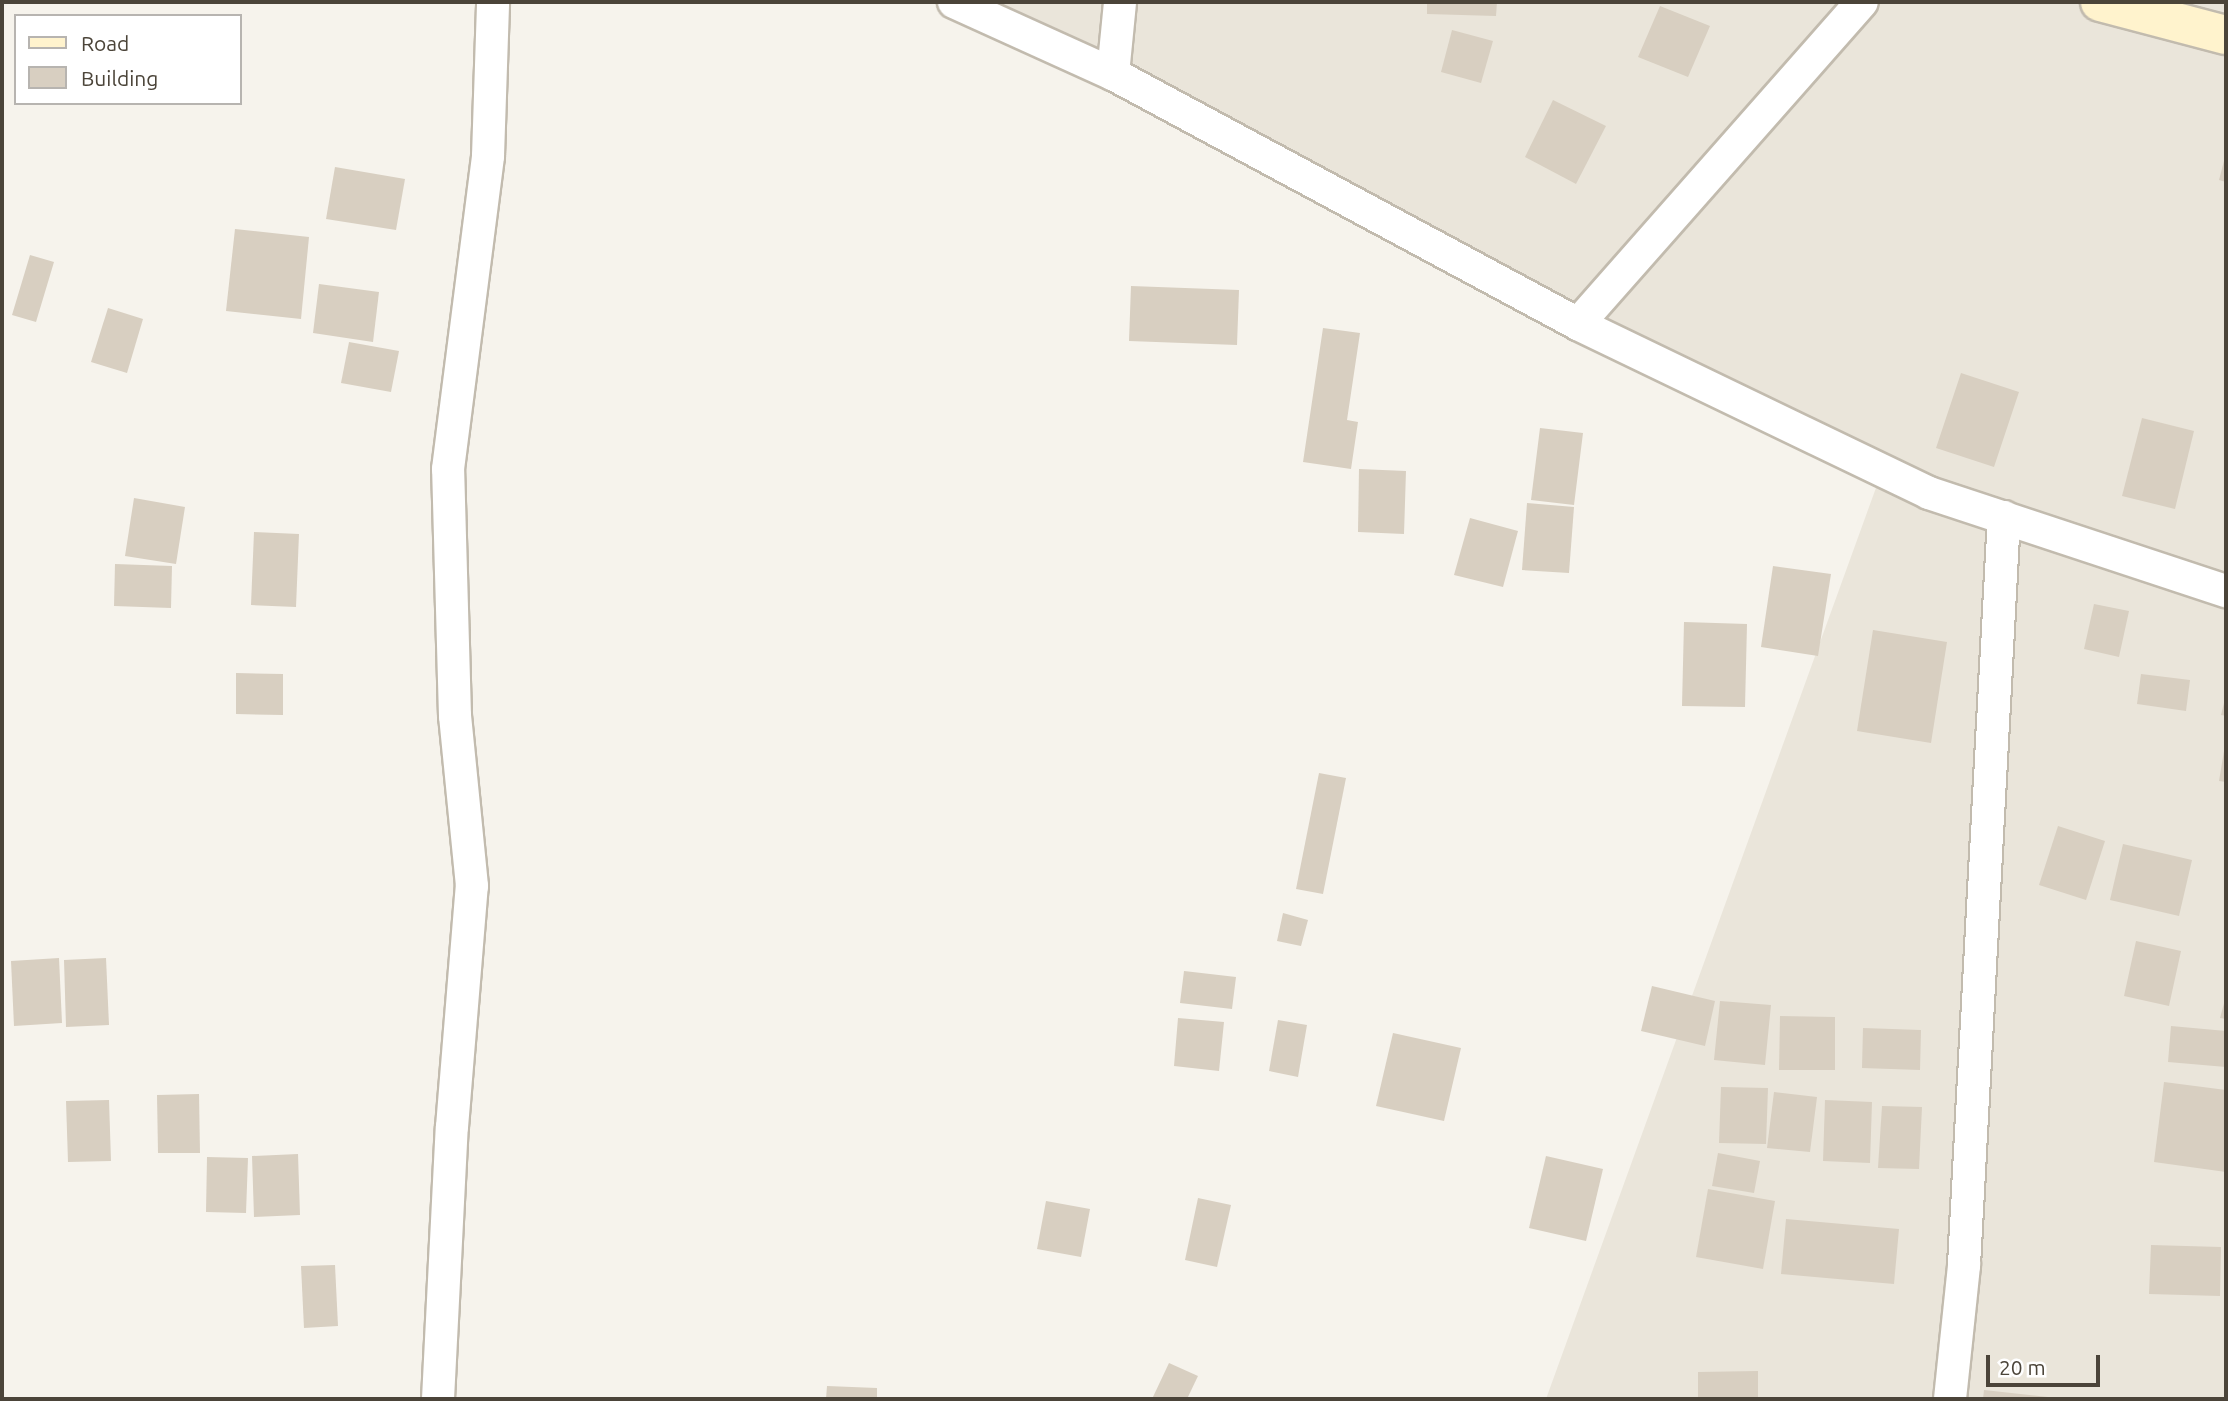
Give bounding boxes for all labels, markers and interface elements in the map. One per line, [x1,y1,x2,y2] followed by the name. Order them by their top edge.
[14,14,242,105] legend
[81,31,129,55] text: Road
[81,66,158,90] text: Building
[1990,1342,2104,1386] scale bar
[1999,1355,2046,1379] text: 20 m

